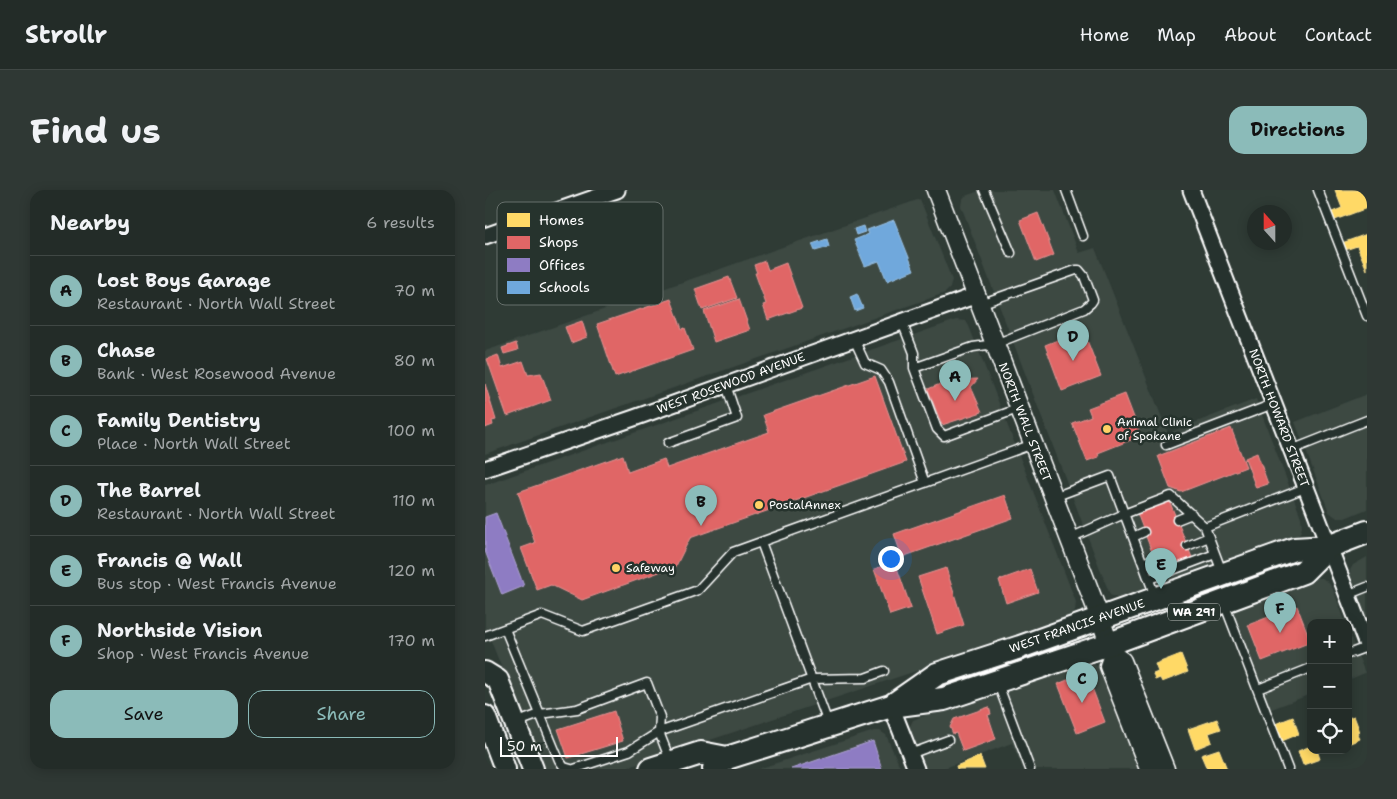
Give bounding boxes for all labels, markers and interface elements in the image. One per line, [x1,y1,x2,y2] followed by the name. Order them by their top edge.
[25,19,107,51] text: Strollr
[1080,23,1129,47] text: Home
[1157,23,1196,47] text: Map
[1224,23,1277,47] text: About
[1305,23,1372,47] text: Contact
[1229,106,1367,154] button: Directions
[30,107,161,154] text: Find us
[497,202,663,305] legend
[1247,205,1292,250] north arrow
[50,209,130,237] text: Nearby
[539,211,584,229] text: Homes
[366,212,435,233] text: 6 results
[539,233,578,251] text: Shops
[539,256,585,274] text: Offices
[97,268,271,293] text: Lost Boys Garage
[539,278,590,296] text: Schools
[60,280,72,301] text: A
[394,280,435,301] text: 70 m
[97,293,336,314] text: Restaurant · North Wall Street
[1057,320,1089,361] pin: D
[97,338,156,363] text: Chase
[1245,346,1313,490] street label: NORTH HOWARD STREET
[655,349,807,417] street label: WEST ROSEWOOD AVENUE
[61,350,71,371] text: B
[394,350,435,371] text: 80 m
[939,360,971,401] pin: A
[995,360,1055,484] street label: NORTH WALL STREET
[97,363,336,384] text: Bank · West Rosewood Avenue
[97,408,261,433] text: Family Dentistry
[1117,414,1192,444] place label: Animal Clinic of Spokane
[61,420,71,441] text: C
[387,420,435,441] text: 100 m
[1101,423,1113,435] marker: Animal Clinic of Spokane
[97,433,291,454] text: Place · North Wall Street
[97,478,201,503] text: The Barrel
[685,485,717,526] pin: B
[60,490,72,511] text: D
[392,490,435,511] text: 110 m
[769,497,841,513] place label: PostalAnnex
[753,499,765,511] marker: PostalAnnex
[97,503,336,524] text: Restaurant · North Wall Street
[878,546,904,572] your location
[97,548,242,573] text: Francis @ Wall
[1145,548,1177,589] pin: E
[61,560,71,581] text: E
[388,560,435,581] text: 120 m
[626,560,675,576] place label: Safeway
[610,562,622,574] marker: Safeway
[97,573,337,594] text: Bus stop · West Francis Avenue
[1264,592,1296,633] pin: F
[1007,595,1147,657] street label: WEST FRANCIS AVENUE
[1168,604,1220,621] road number: WA 291
[97,618,262,643] text: Northside Vision
[1307,619,1352,754] map controls
[1307,619,1352,664] button: +
[61,630,71,651] text: F
[388,630,435,651] text: 170 m
[97,643,309,664] text: Shop · West Francis Avenue
[1066,662,1098,703] pin: C
[1307,664,1352,709] button: −
[50,690,238,738] button: Save
[248,690,435,738] button: Share
[1307,709,1352,754] button: locate
[500,734,617,757] scale bar
[507,737,542,755] text: 50 m

